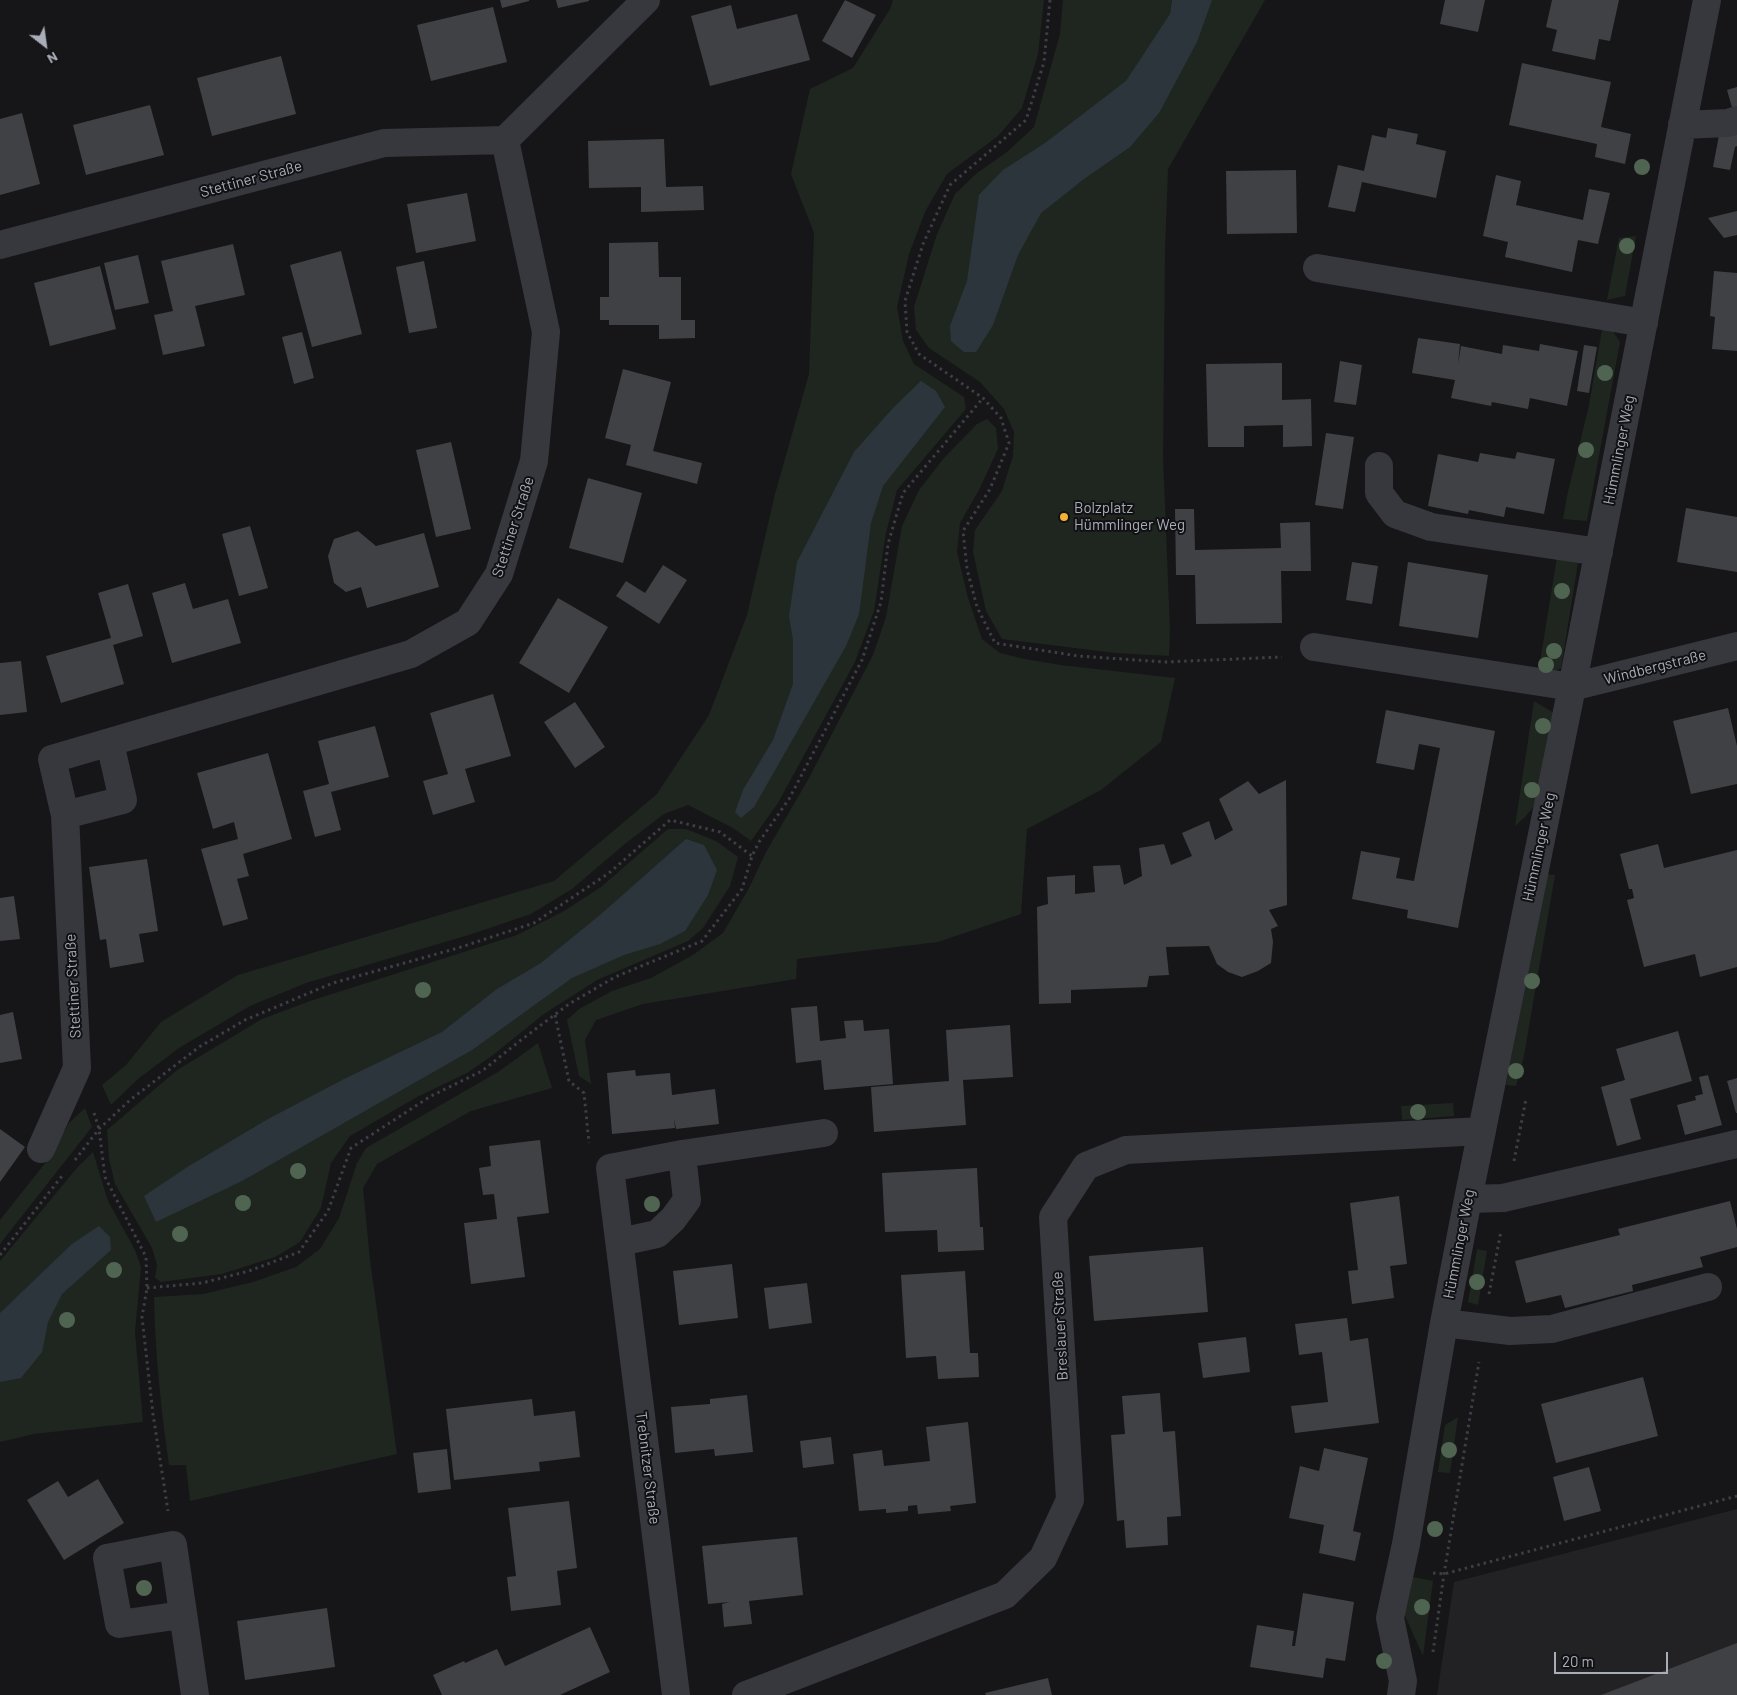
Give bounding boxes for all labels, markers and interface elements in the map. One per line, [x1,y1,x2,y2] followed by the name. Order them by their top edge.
[20,20,70,70] north arrow
[44,49,61,68] text: N
[198,157,304,201] street label: Stettiner Straße
[1600,394,1638,506] street label: Hümmlinger Weg
[488,474,538,580] street label: Stettiner Straße
[1074,499,1185,534] place label: Bolzplatz Hümmlinger Weg
[1058,511,1070,523] marker: Bolzplatz Hümmlinger Weg
[1602,646,1708,688] street label: Windbergstraße
[1519,791,1559,903] street label: Hümmlinger Weg
[61,933,85,1039] street label: Stettiner Straße
[1440,1188,1478,1300] street label: Hümmlinger Weg
[1048,1271,1072,1381] street label: Breslauer Straße
[632,1411,664,1525] street label: Trebnitzer Straße
[1557,1642,1671,1674] scale bar
[1562,1652,1594,1670] text: 20 m

